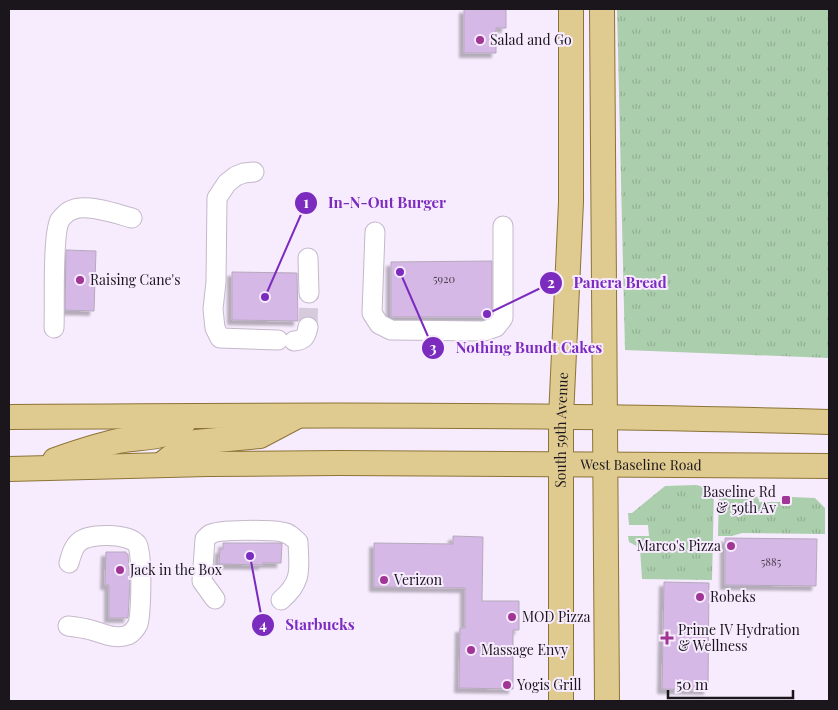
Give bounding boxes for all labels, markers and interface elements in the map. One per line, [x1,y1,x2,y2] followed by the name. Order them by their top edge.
[490,30,572,49] place label: Salad and Go
[474,34,486,46] marker: Salad and Go
[293,188,456,218] callout: In-N-Out Burger
[303,192,309,212] text: 1
[328,192,446,212] text: In-N-Out Burger
[538,268,676,298] callout: Panera Bread
[90,270,180,289] place label: Raising Cane's
[433,271,455,286] house number: 5920
[547,272,555,292] text: 2
[573,272,667,292] text: Panera Bread
[74,274,86,286] marker: Raising Cane's
[421,333,612,363] callout: Nothing Bundt Cakes
[429,337,437,357] text: 3
[456,337,602,357] text: Nothing Bundt Cakes
[551,372,572,488] street label: South 59th Avenue
[579,454,702,474] street label: West Baseline Road
[703,482,776,517] place label: Baseline Rd & 59th Av
[780,494,792,506] marker: Baseline Rd & 59th Av
[637,536,721,555] place label: Marco's Pizza
[725,540,737,552] marker: Marco's Pizza
[761,554,782,569] house number: 5885
[129,560,223,579] place label: Jack in the Box
[114,564,126,576] marker: Jack in the Box
[393,570,443,589] place label: Verizon
[378,574,390,586] marker: Verizon
[710,587,756,606] place label: Robeks
[694,591,706,603] marker: Robeks
[522,607,591,626] place label: MOD Pizza
[250,610,365,640] callout: Starbucks
[506,611,518,623] marker: MOD Pizza
[259,614,267,634] text: 4
[285,614,355,634] text: Starbucks
[678,620,800,655] place label: Prime IV Hydration & Wellness
[660,631,674,645] marker: Prime IV Hydration & Wellness
[481,640,568,659] place label: Massage Envy
[465,644,477,656] marker: Massage Envy
[668,668,793,700] scale bar
[676,674,709,694] text: 50 m
[516,675,581,694] place label: Yogis Grill
[501,679,513,691] marker: Yogis Grill

